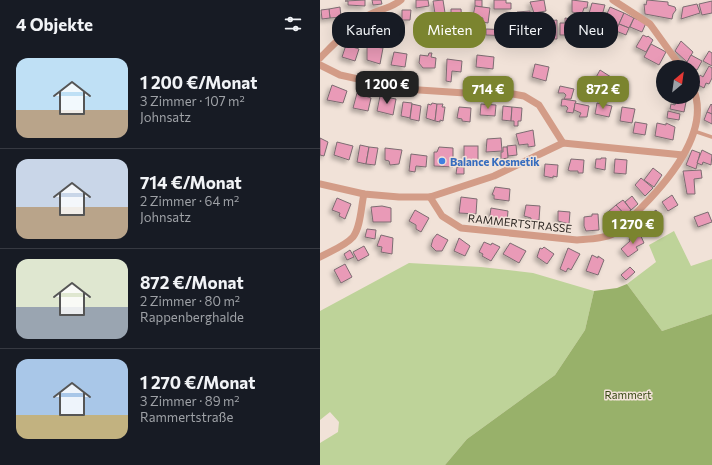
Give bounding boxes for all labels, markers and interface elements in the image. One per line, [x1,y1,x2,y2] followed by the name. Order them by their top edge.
[332,12,405,48] chip: Kaufen
[413,12,486,48] chip: Mieten
[494,12,556,48] chip: Filter
[564,12,618,48] chip: Neu
[282,13,304,35] icon: filters
[16,14,93,35] text: 4 Objekte
[656,60,700,104] north arrow
[656,60,700,104] map controls
[350,71,424,105] pin: 1 200 €
[140,72,257,93] text: 1 200 €/Monat
[48,74,96,122] icon: home
[365,76,409,92] text: 1 200 €
[460,76,516,110] pin: 714 €
[575,76,631,110] pin: 872 €
[472,81,504,97] text: 714 €
[586,81,620,97] text: 872 €
[140,93,245,109] text: 3 Zimmer · 107 m²
[140,109,191,125] text: Johnsatz
[450,155,540,168] place label: Balance Kosmetik
[437,156,447,166] marker: Balance Kosmetik
[140,172,242,193] text: 714 €/Monat
[48,175,96,223] icon: home
[140,193,239,209] text: 2 Zimmer · 64 m²
[140,209,191,225] text: Johnsatz
[467,211,573,235] street label: RAMMERTSTRASSE
[596,211,670,245] pin: 1 270 €
[611,216,655,232] text: 1 270 €
[140,272,244,293] text: 872 €/Monat
[48,275,96,323] icon: home
[140,293,240,309] text: 2 Zimmer · 80 m²
[140,309,244,325] text: Rappenberghalde
[140,372,255,393] text: 1 270 €/Monat
[48,375,96,423] icon: home
[605,388,652,401] park label: Rammert
[140,393,240,409] text: 3 Zimmer · 89 m²
[140,409,233,425] text: Rammertstraße

